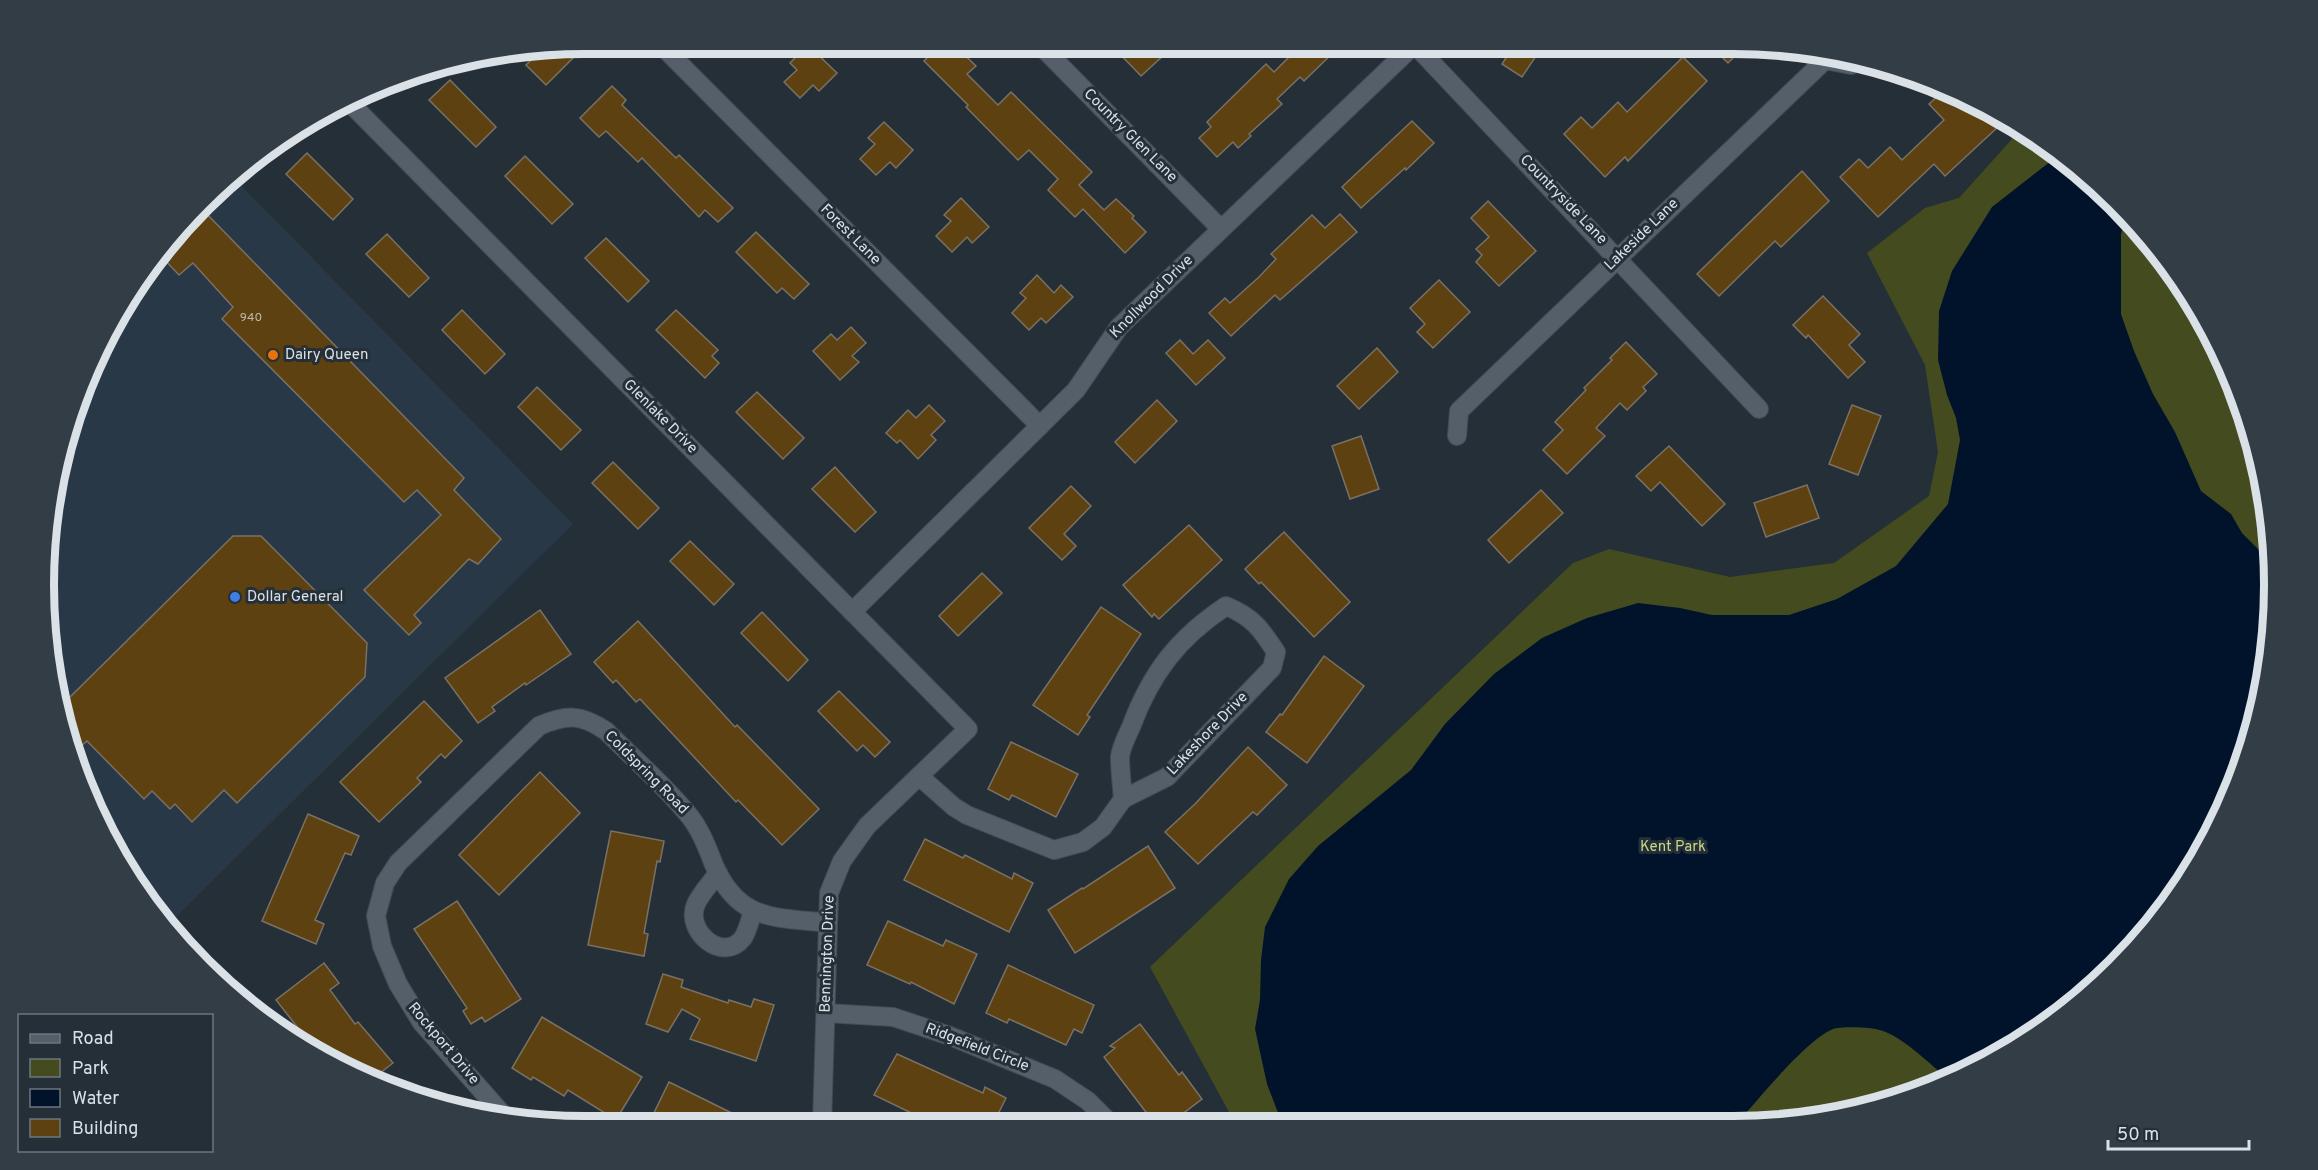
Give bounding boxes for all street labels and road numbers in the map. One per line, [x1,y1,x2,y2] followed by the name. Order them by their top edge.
[1079,85,1181,187] street label: Country Glen Lane
[1515,151,1611,249] street label: Countryside Lane
[1601,195,1683,275] street label: Lakeside Lane
[816,201,884,269] street label: Forest Lane
[1106,251,1198,343] street label: Knollwood Drive
[619,376,701,458] street label: Glenlake Drive
[1164,688,1252,780] street label: Lakeshore Drive
[600,727,692,819] street label: Coldspring Road
[816,895,840,1013] street label: Bennington Drive
[403,999,483,1089] street label: Rockport Drive
[922,1019,1032,1077] street label: Ridgefield Circle

